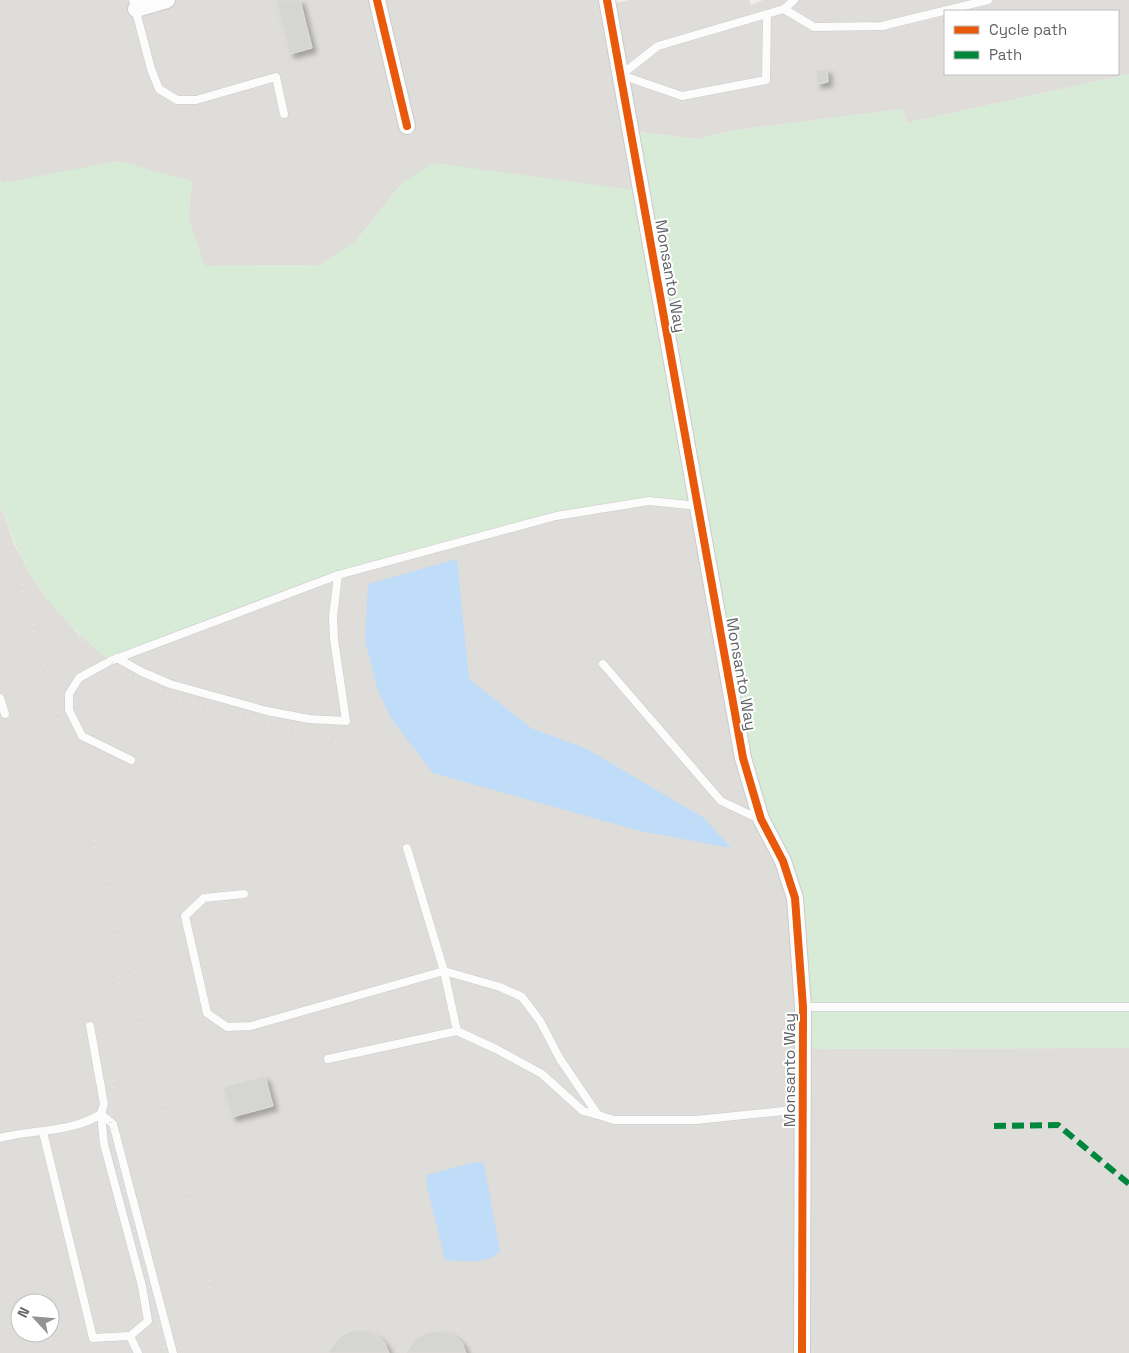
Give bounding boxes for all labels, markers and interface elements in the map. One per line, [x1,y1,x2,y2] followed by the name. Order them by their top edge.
[944,10,1119,75] legend
[989,20,1067,39] text: Cycle path
[989,45,1022,64] text: Path
[650,218,691,334] street label: Monsanto Way
[721,616,762,732] street label: Monsanto Way
[779,1013,800,1127] street label: Monsanto Way
[10,1293,60,1343] north arrow
[13,1304,33,1320] text: N

